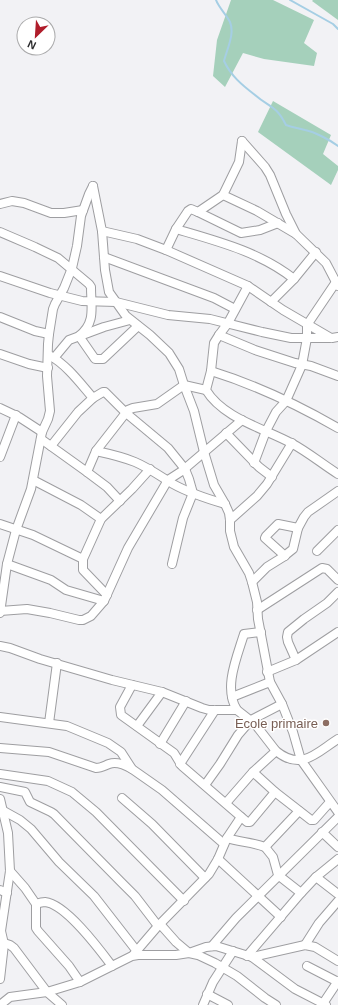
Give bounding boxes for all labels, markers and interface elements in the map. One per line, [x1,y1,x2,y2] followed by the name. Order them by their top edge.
[16,16,56,56] north arrow
[26,38,38,52] text: N
[235,716,318,731] place label: Ecole primaire
[321,718,331,728] marker: Ecole primaire

